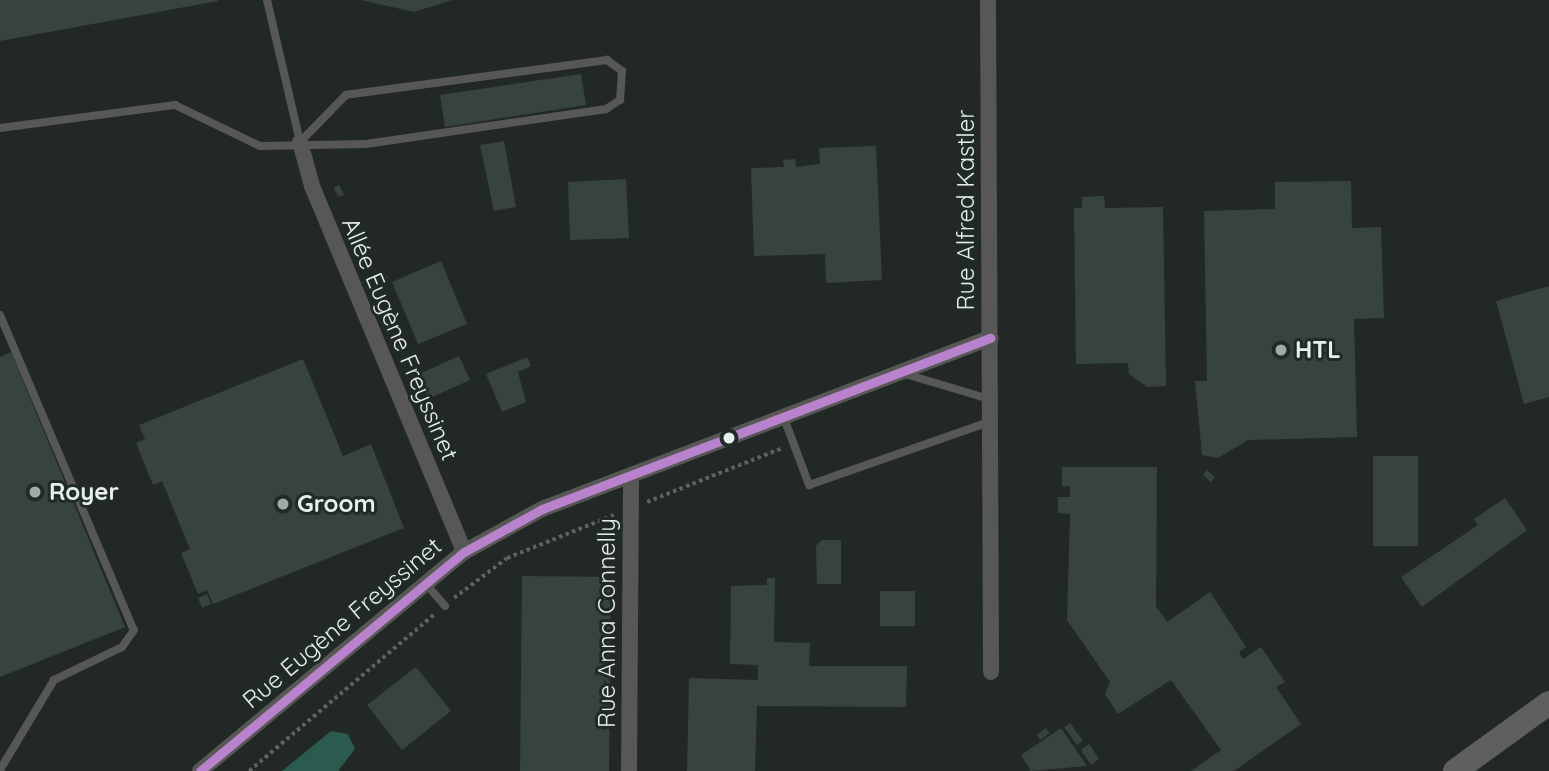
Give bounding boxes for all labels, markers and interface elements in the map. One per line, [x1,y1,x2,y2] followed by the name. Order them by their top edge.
[952,110,980,310] street label: Rue Alfred Kastler
[336,213,464,465] street label: Allée Eugène Freyssinet
[1295,336,1341,364] place label: HTL
[1273,342,1289,358] marker: HTL
[722,431,736,445] unlabelled marker
[49,478,119,506] place label: Royer
[27,484,43,500] marker: Royer
[297,490,376,518] place label: Groom
[275,496,291,512] marker: Groom
[593,518,621,728] street label: Rue Anna Connelly
[237,531,447,715] street label: Rue Eugène Freyssinet

